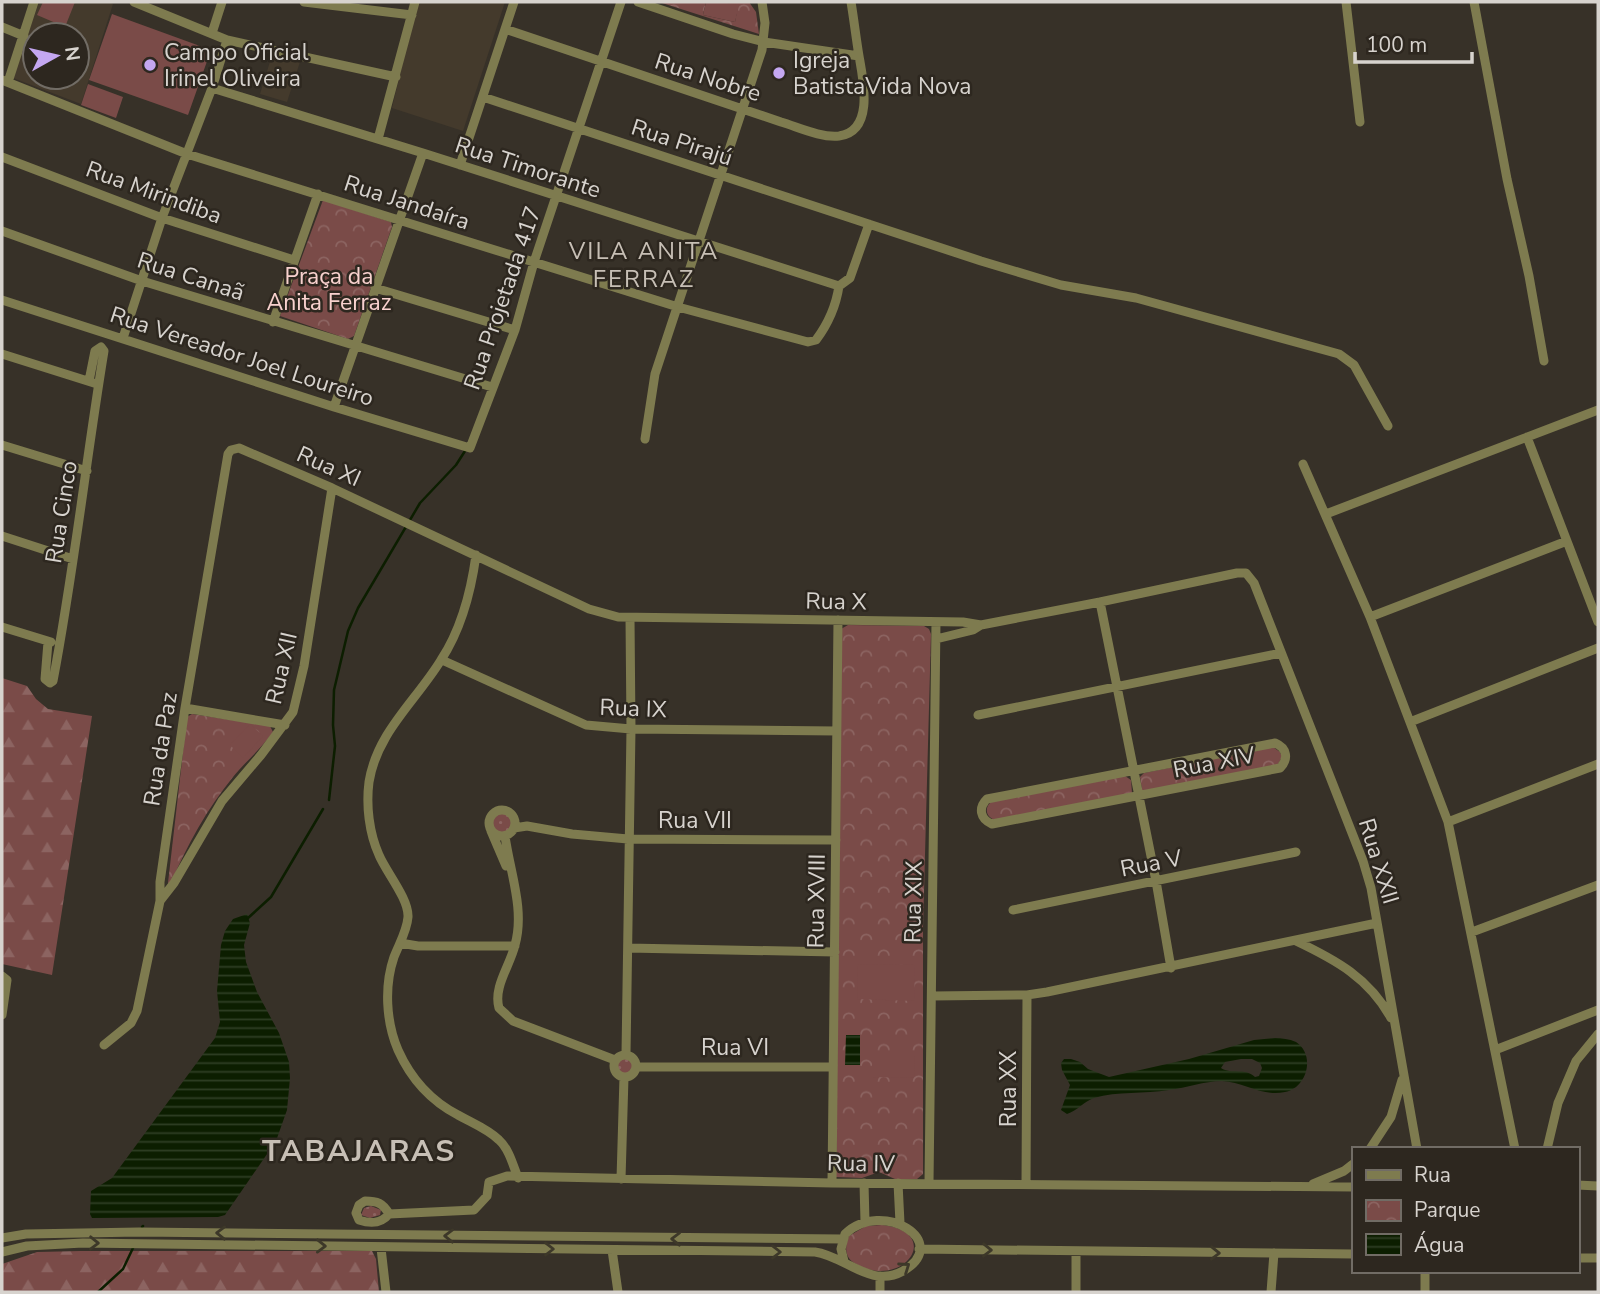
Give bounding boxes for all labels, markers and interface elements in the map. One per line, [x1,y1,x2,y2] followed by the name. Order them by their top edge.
[21,21,91,91] north arrow
[1355,21,1472,65] scale bar
[1366,31,1427,59] text: 100 m
[164,37,309,94] place label: Campo Oficial Irinel Oliveira
[58,45,86,63] text: N
[793,45,971,102] place label: Igreja BatistaVida Nova
[651,46,765,109] street label: Rua Nobre
[142,57,158,73] marker: Campo Oficial Irinel Oliveira
[771,65,787,81] marker: Igreja BatistaVida Nova
[627,112,737,173] street label: Rua Pirajú
[451,129,605,206] street label: Rua Timorante
[82,154,226,231] street label: Rua Mirindiba
[340,168,474,237] street label: Rua Jandaíra
[456,202,548,394] street label: Rua Projetada 417
[568,235,719,295] district label: VILA ANITA FERRAZ
[133,245,248,308] street label: Rua Canaã
[267,261,391,318] park label: Praça da Anita Ferraz
[106,299,378,414] street label: Rua Vereador Joel Loureiro
[292,439,366,494] street label: Rua XI
[38,459,85,566] street label: Rua Cinco
[805,585,867,618] street label: Rua X
[258,629,305,707] street label: Rua XII
[136,690,185,808] street label: Rua da Paz
[599,692,667,725] street label: Rua IX
[1170,739,1258,786] street label: Rua XIV
[658,805,732,836] street label: Rua VII
[1351,814,1406,908] street label: Rua XXII
[1118,842,1185,885] street label: Rua V
[800,853,833,949] street label: Rua XVIII
[897,861,930,943] street label: Rua XIX
[701,1032,769,1063] street label: Rua VI
[993,1051,1024,1127] street label: Rua XX
[262,1131,456,1172] district label: TABAJARAS
[827,1147,895,1180] street label: Rua IV
[1352,1147,1579,1273] legend
[1414,1161,1451,1189] text: Rua
[1414,1196,1481,1224] text: Parque
[216,1225,226,1241] one-way arrow
[443,1228,454,1244] one-way arrow
[671,1231,681,1247] one-way arrow
[1414,1231,1464,1259] text: Água
[89,1235,99,1251] one-way arrow
[316,1239,327,1254] one-way arrow
[544,1241,554,1257] one-way arrow
[983,1242,993,1258] one-way arrow
[771,1244,782,1260] one-way arrow
[1210,1245,1221,1260] one-way arrow
[898,1263,910,1275] one-way arrow

